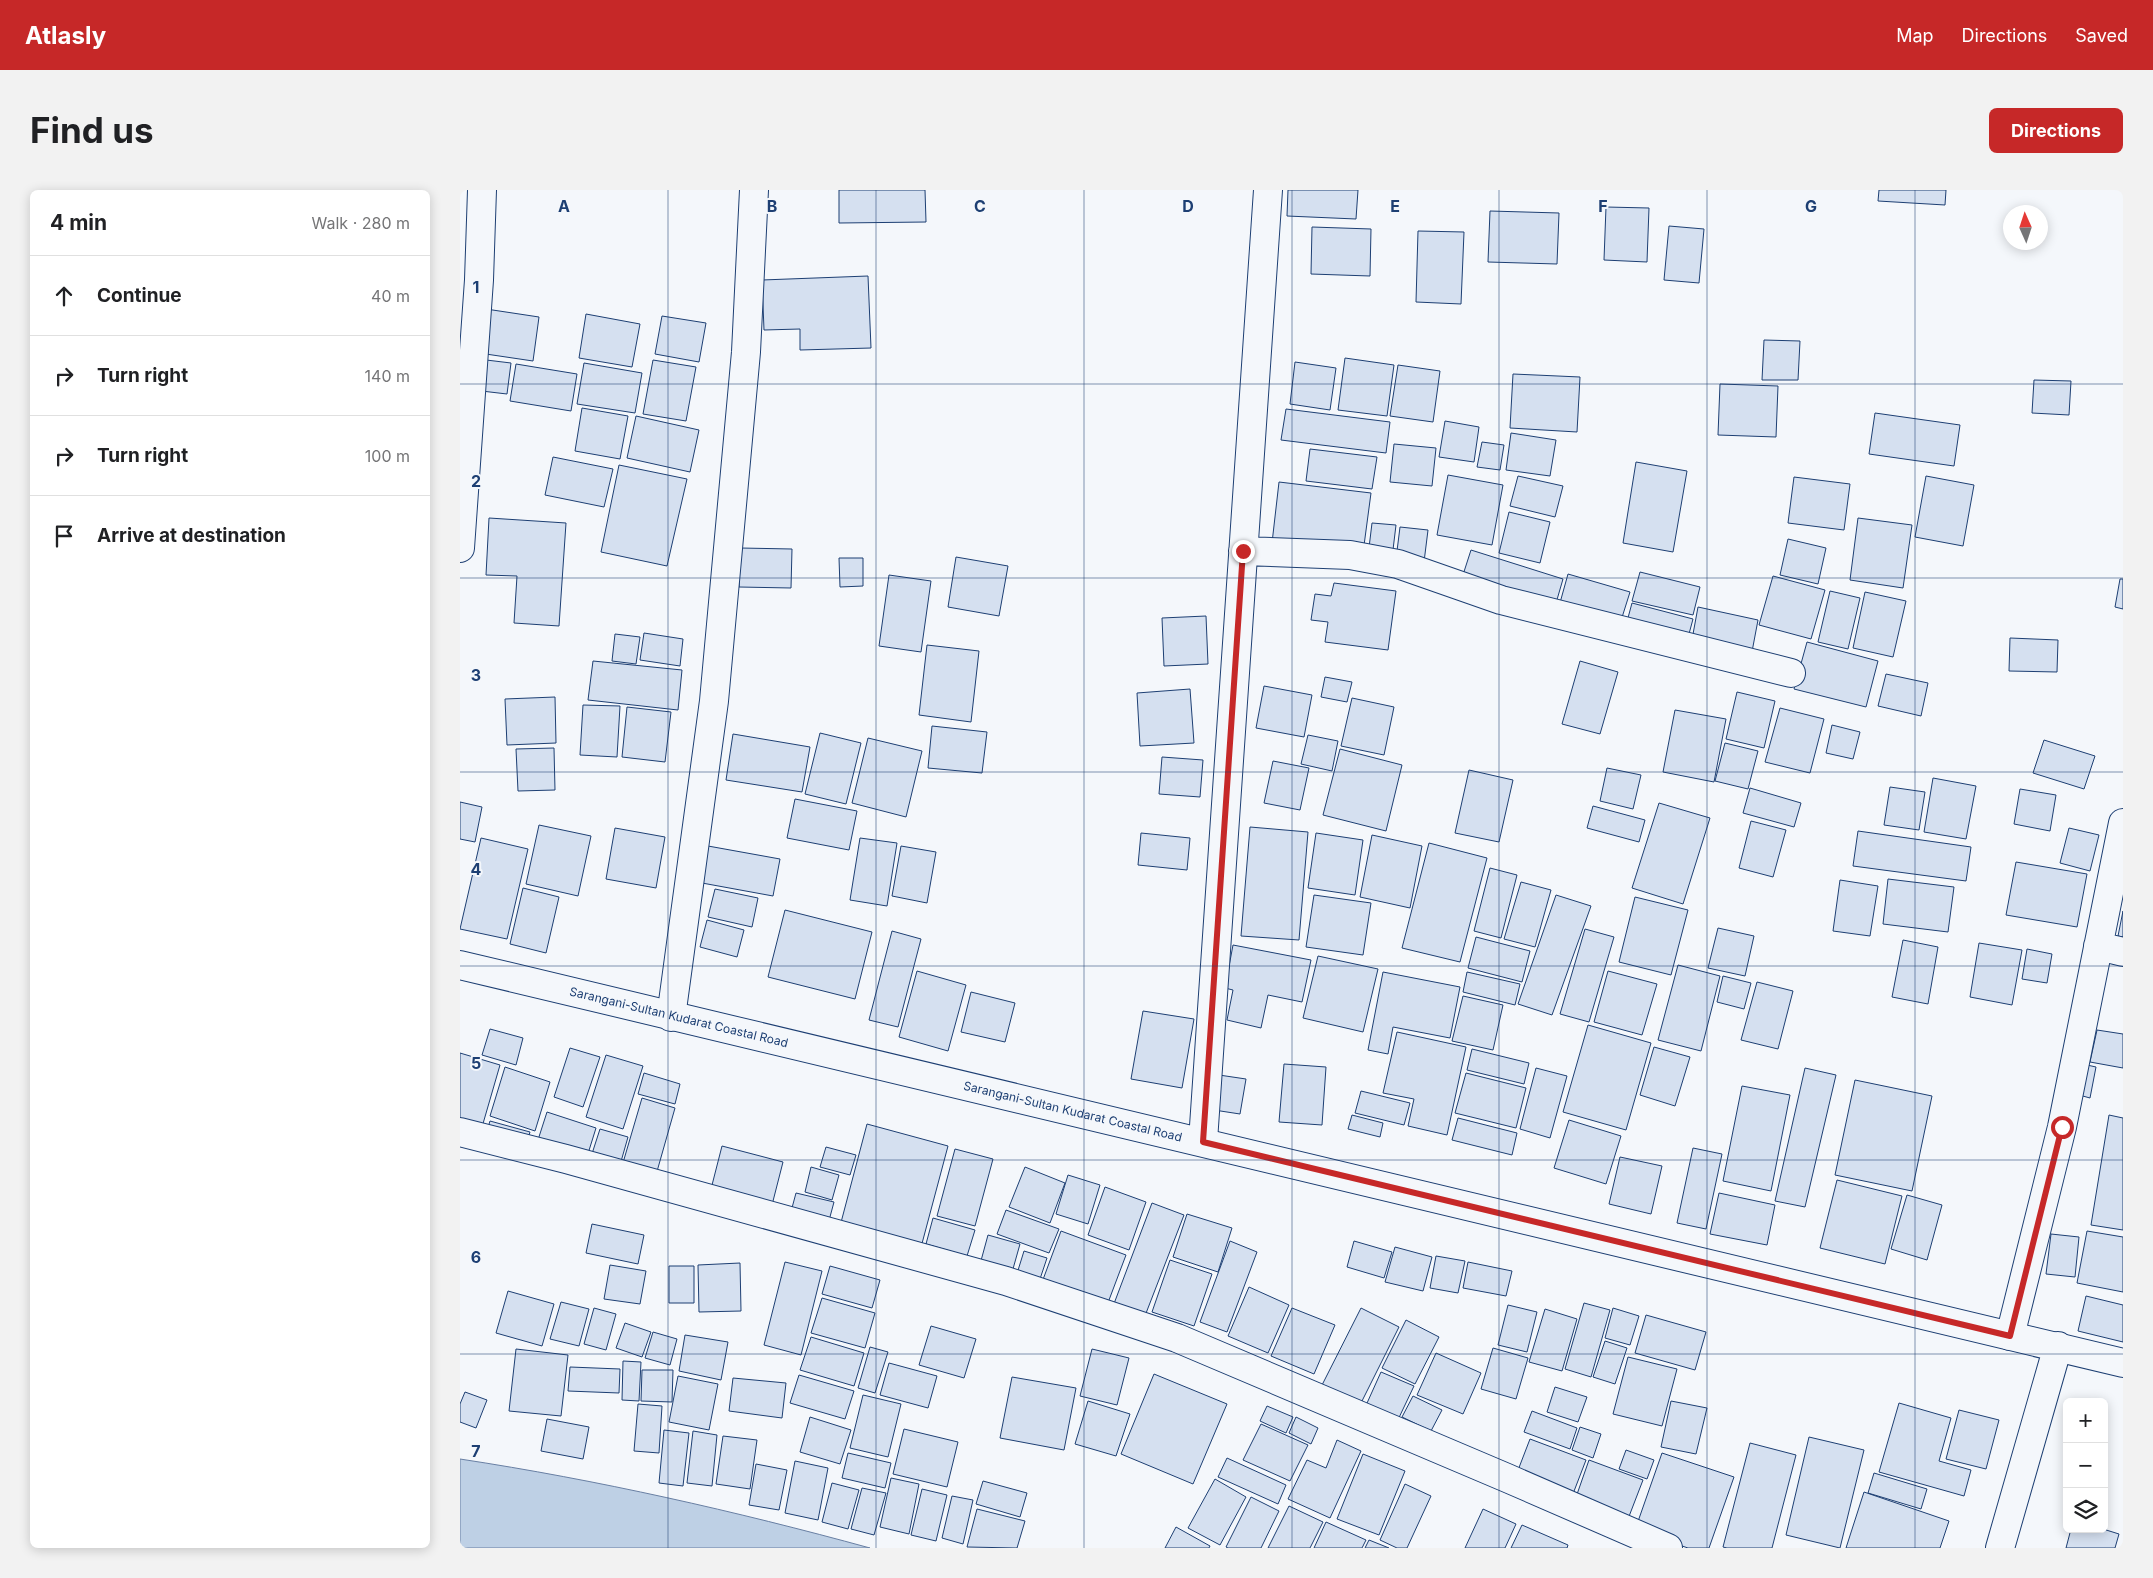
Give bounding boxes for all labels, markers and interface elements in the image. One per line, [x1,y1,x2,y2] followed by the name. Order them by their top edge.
[25,21,106,50] text: Atlasly
[1896,25,1934,46] text: Map
[1962,25,2047,46] text: Directions
[2075,25,2128,46] text: Saved
[1989,108,2123,153] button: Directions
[30,109,154,151] text: Find us
[558,196,570,216] text: A
[767,196,777,216] text: B
[974,196,986,216] text: C
[1182,196,1194,216] text: D
[1390,196,1400,216] text: E
[1598,196,1608,216] text: F
[1805,196,1817,216] text: G
[2003,205,2048,250] north arrow
[50,210,107,235] text: 4 min
[312,213,410,233] text: Walk · 280 m
[473,277,479,297] text: 1
[50,282,78,310] icon: ahead
[97,284,182,307] text: Continue
[371,286,410,306] text: 40 m
[50,362,78,390] icon: right
[97,364,188,387] text: Turn right
[365,366,410,386] text: 140 m
[50,442,78,470] icon: right
[97,444,188,467] text: Turn right
[365,446,410,466] text: 100 m
[471,471,481,491] text: 2
[50,522,78,550] icon: arrive
[97,524,286,547] text: Arrive at destination
[1232,540,1255,563] route end
[471,665,481,685] text: 3
[471,859,482,879] text: 4
[568,983,790,1050] street label: Sarangani-Sultan Kudarat Coastal Road
[471,1053,481,1073] text: 5
[962,1078,1184,1145] street label: Sarangani-Sultan Kudarat Coastal Road
[2051,1116,2074,1139] route start
[471,1247,481,1267] text: 6
[2063,1398,2108,1533] map controls
[2063,1398,2108,1443] button: +
[471,1441,481,1461] text: 7
[2063,1443,2108,1488] button: −
[2063,1488,2108,1533] button: layers

